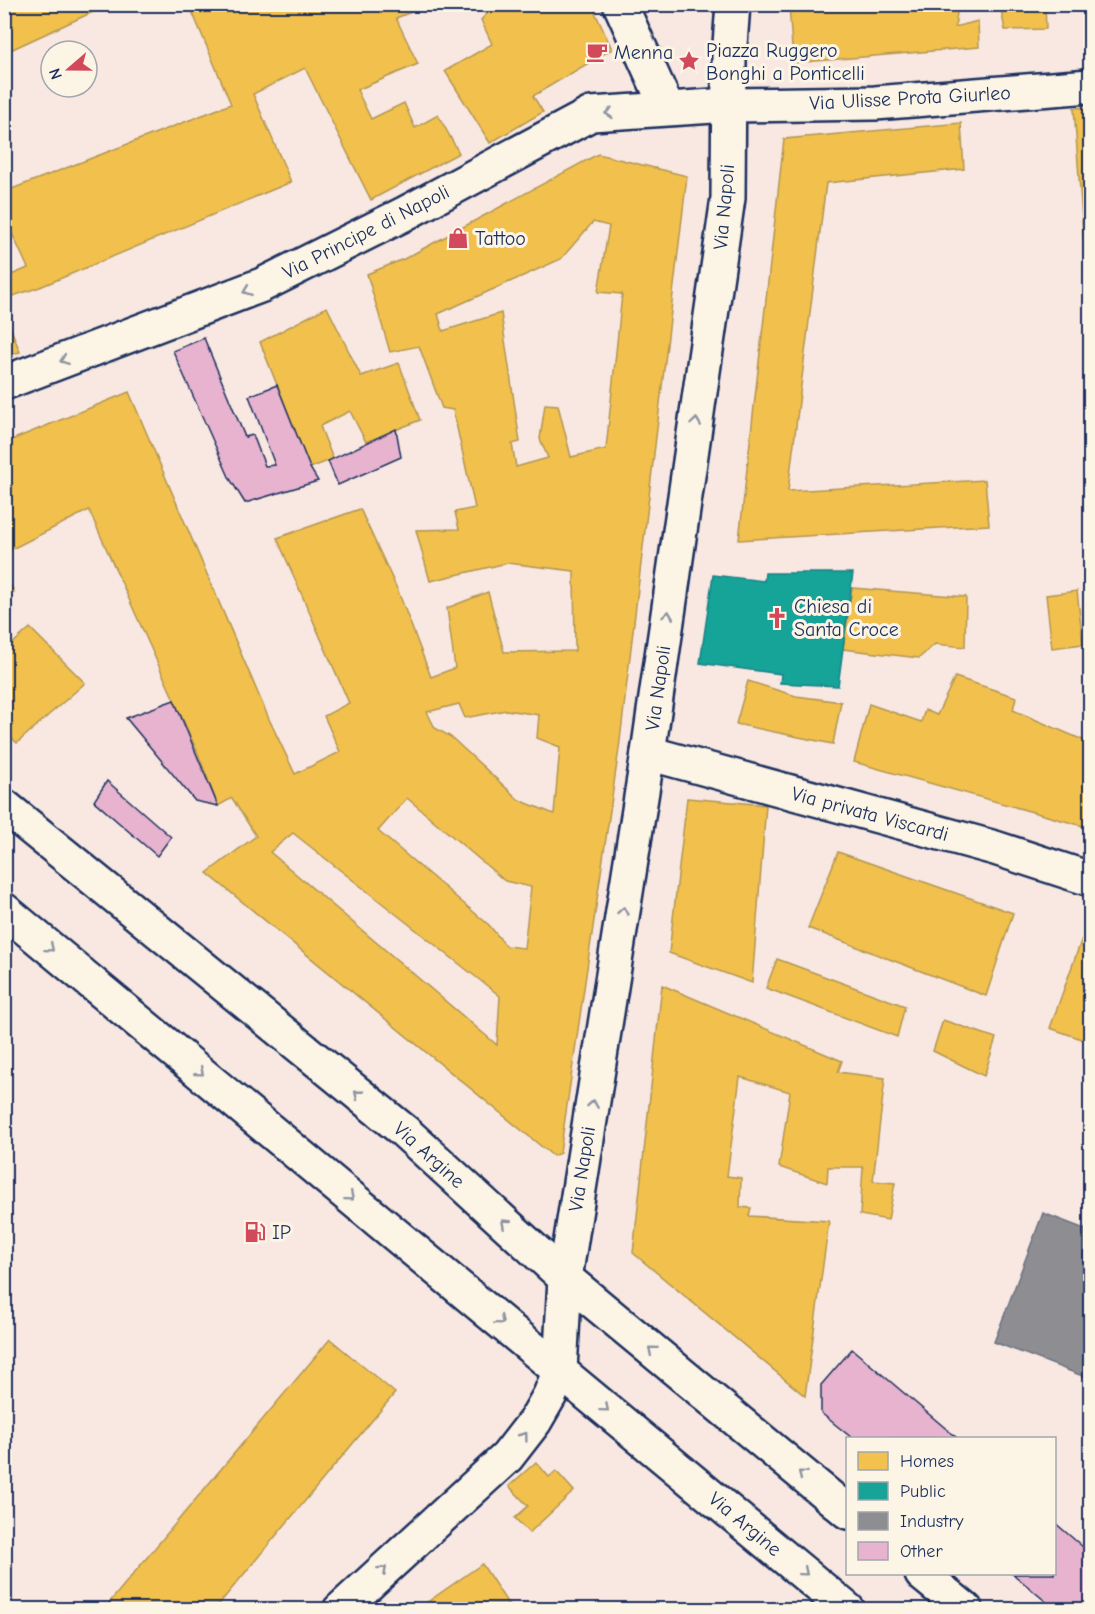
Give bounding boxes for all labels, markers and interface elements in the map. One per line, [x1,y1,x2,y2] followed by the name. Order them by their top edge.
[39,39,99,99] north arrow
[706,39,865,85] place label: Piazza Ruggero Bonghi a Ponticelli
[585,40,609,64] cafe icon: Menna
[614,41,673,64] place label: Menna
[677,49,701,73] place icon: Piazza Ruggero Bonghi a Ponticelli
[46,66,66,82] text: N
[809,81,1011,115] street label: Via Ulisse Prota Giurleo
[604,106,614,119] one-way arrow
[709,163,739,251] street label: Via Napoli
[279,180,453,284] street label: Via Principe di Napoli
[446,226,470,250] shop icon: Tattoo
[475,227,526,250] place label: Tattoo
[242,283,252,296] one-way arrow
[60,353,71,365] one-way arrow
[690,417,702,426] one-way arrow
[794,595,899,641] place label: Chiesa di Santa Croce
[765,606,789,630] church icon: Chiesa di Santa Croce
[662,610,674,619] one-way arrow
[641,644,675,732] street label: Via Napoli
[789,782,951,846] street label: Via privata Viscardi
[617,907,629,916] one-way arrow
[43,940,54,951] one-way arrow
[193,1065,204,1076] one-way arrow
[354,1090,365,1101] one-way arrow
[586,1099,598,1109] one-way arrow
[389,1117,469,1193] street label: Via Argine
[564,1125,600,1213] street label: Via Napoli
[343,1189,354,1200] one-way arrow
[501,1219,511,1230] one-way arrow
[243,1220,267,1244] fuel station icon: IP
[272,1221,291,1244] place label: IP
[493,1313,504,1324] one-way arrow
[648,1346,659,1357] one-way arrow
[598,1400,609,1411] one-way arrow
[517,1432,528,1443] one-way arrow
[846,1437,1056,1575] legend
[900,1451,954,1472] text: Homes
[798,1471,809,1482] one-way arrow
[900,1481,946,1502] text: Public
[704,1487,786,1561] street label: Via Argine
[900,1511,965,1532] text: Industry
[900,1541,943,1562] text: Other
[797,1565,808,1576] one-way arrow
[376,1566,387,1577] one-way arrow

